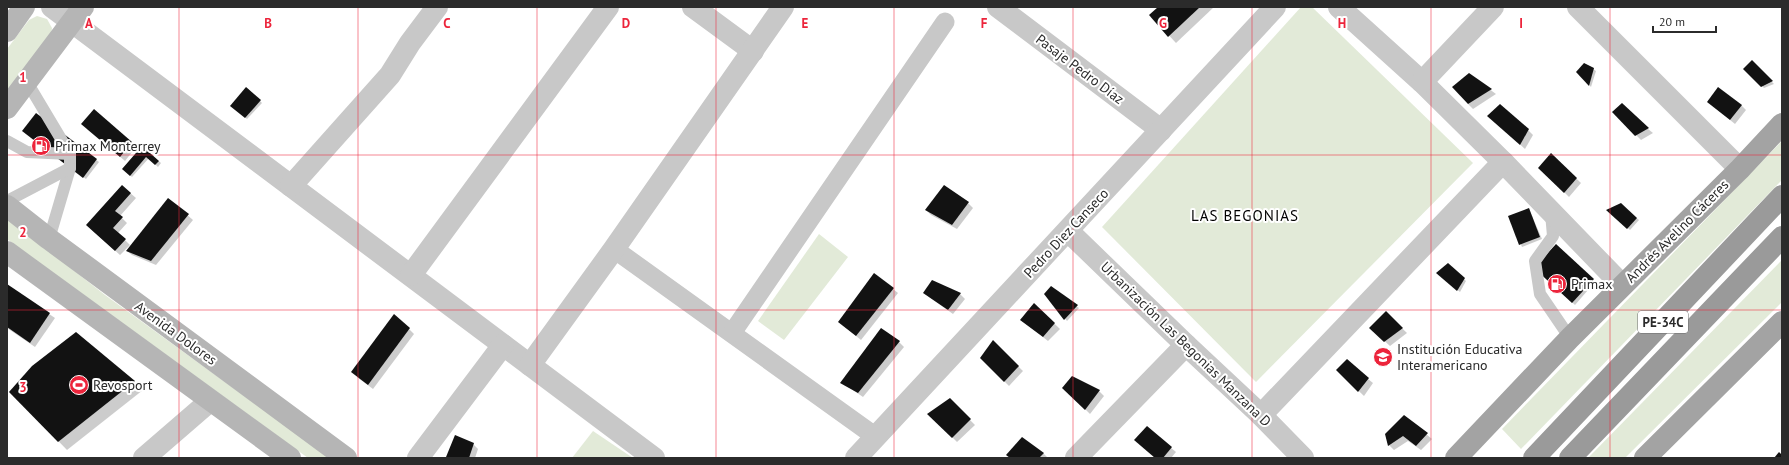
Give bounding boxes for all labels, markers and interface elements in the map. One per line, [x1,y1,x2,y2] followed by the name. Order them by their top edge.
[1653,8,1716,34] scale bar
[1659,14,1685,29] text: 20 m
[85,15,93,32] text: A
[264,15,272,32] text: B
[443,15,451,32] text: C
[622,15,630,32] text: D
[802,15,809,32] text: E
[981,15,988,32] text: F
[1159,15,1167,32] text: G
[1338,15,1346,32] text: H
[1519,15,1523,32] text: I
[1032,30,1128,108] street label: Pasaje Pedro Díaz
[19,69,27,86] text: 1
[30,135,52,157] fuel station icon: Primax Monterrey
[55,137,161,155] place label: Primax Monterrey
[1622,176,1732,286] street label: Andrés Avelino Cáceres
[1020,184,1112,282] street label: Pedro Diez Canseco
[1191,206,1299,225] district label: LAS BEGONIAS
[19,224,27,241] text: 2
[1097,258,1275,430] street label: Urbanización Las Begonias Manzana D
[1546,273,1568,295] fuel station icon: Primax
[1571,275,1612,293] place label: Primax
[131,297,221,369] street label: Avenida Dolores
[1638,311,1688,333] road number: PE-34C
[1397,340,1522,374] place label: Institución Educativa Interamericano
[1372,346,1394,368] school or university icon: Institución Educativa Interamericano
[68,374,90,396] sports icon: Revosport
[93,376,153,394] place label: Revosport
[19,379,27,396] text: 3

